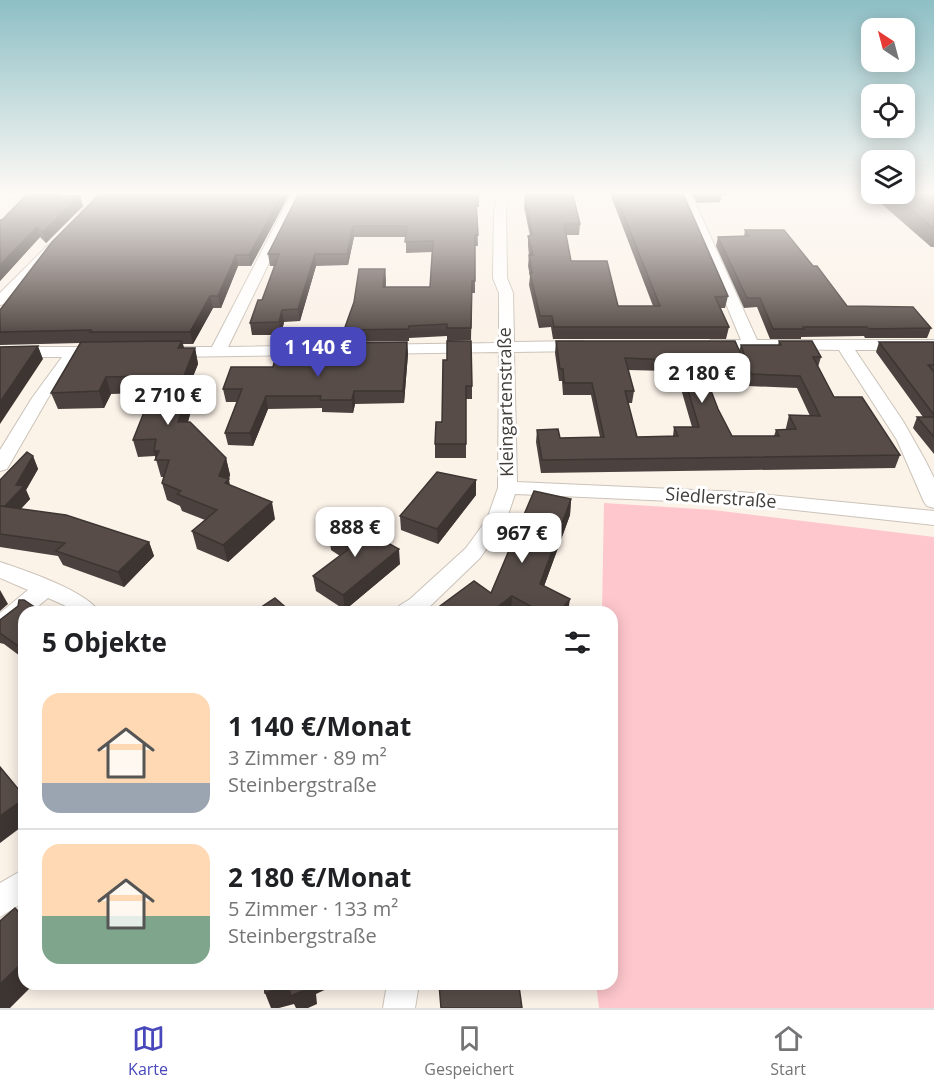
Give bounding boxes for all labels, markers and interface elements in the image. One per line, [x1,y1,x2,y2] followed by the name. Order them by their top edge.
[861,18,915,72] north arrow
[861,18,915,204] map controls
[861,84,915,138] button: locate
[861,150,915,204] button: layers
[263,327,373,378] pin: 1 140 €
[492,327,518,477] street label: Kleingartenstraße
[284,333,352,360] text: 1 140 €
[647,353,757,404] pin: 2 180 €
[668,359,736,386] text: 2 180 €
[113,375,223,426] pin: 2 710 €
[134,381,202,408] text: 2 710 €
[665,481,777,513] street label: Siedlerstraße
[313,507,397,558] pin: 888 €
[330,513,380,540] text: 888 €
[480,513,564,564] pin: 967 €
[497,519,547,546] text: 967 €
[42,624,167,660] text: 5 Objekte
[561,626,594,659] icon: filters
[228,708,411,744] text: 1 140 €/Monat
[90,717,162,789] icon: home
[228,744,387,771] text: 3 Zimmer · 89 m²
[228,771,377,798] text: Steinbergstraße
[228,859,411,895] text: 2 180 €/Monat
[90,868,162,940] icon: home
[228,895,398,922] text: 5 Zimmer · 133 m²
[228,922,377,949] text: Steinbergstraße
[128,1022,168,1080] tab: Karte
[424,1022,514,1080] tab: Gespeichert
[770,1022,806,1080] tab: Start

